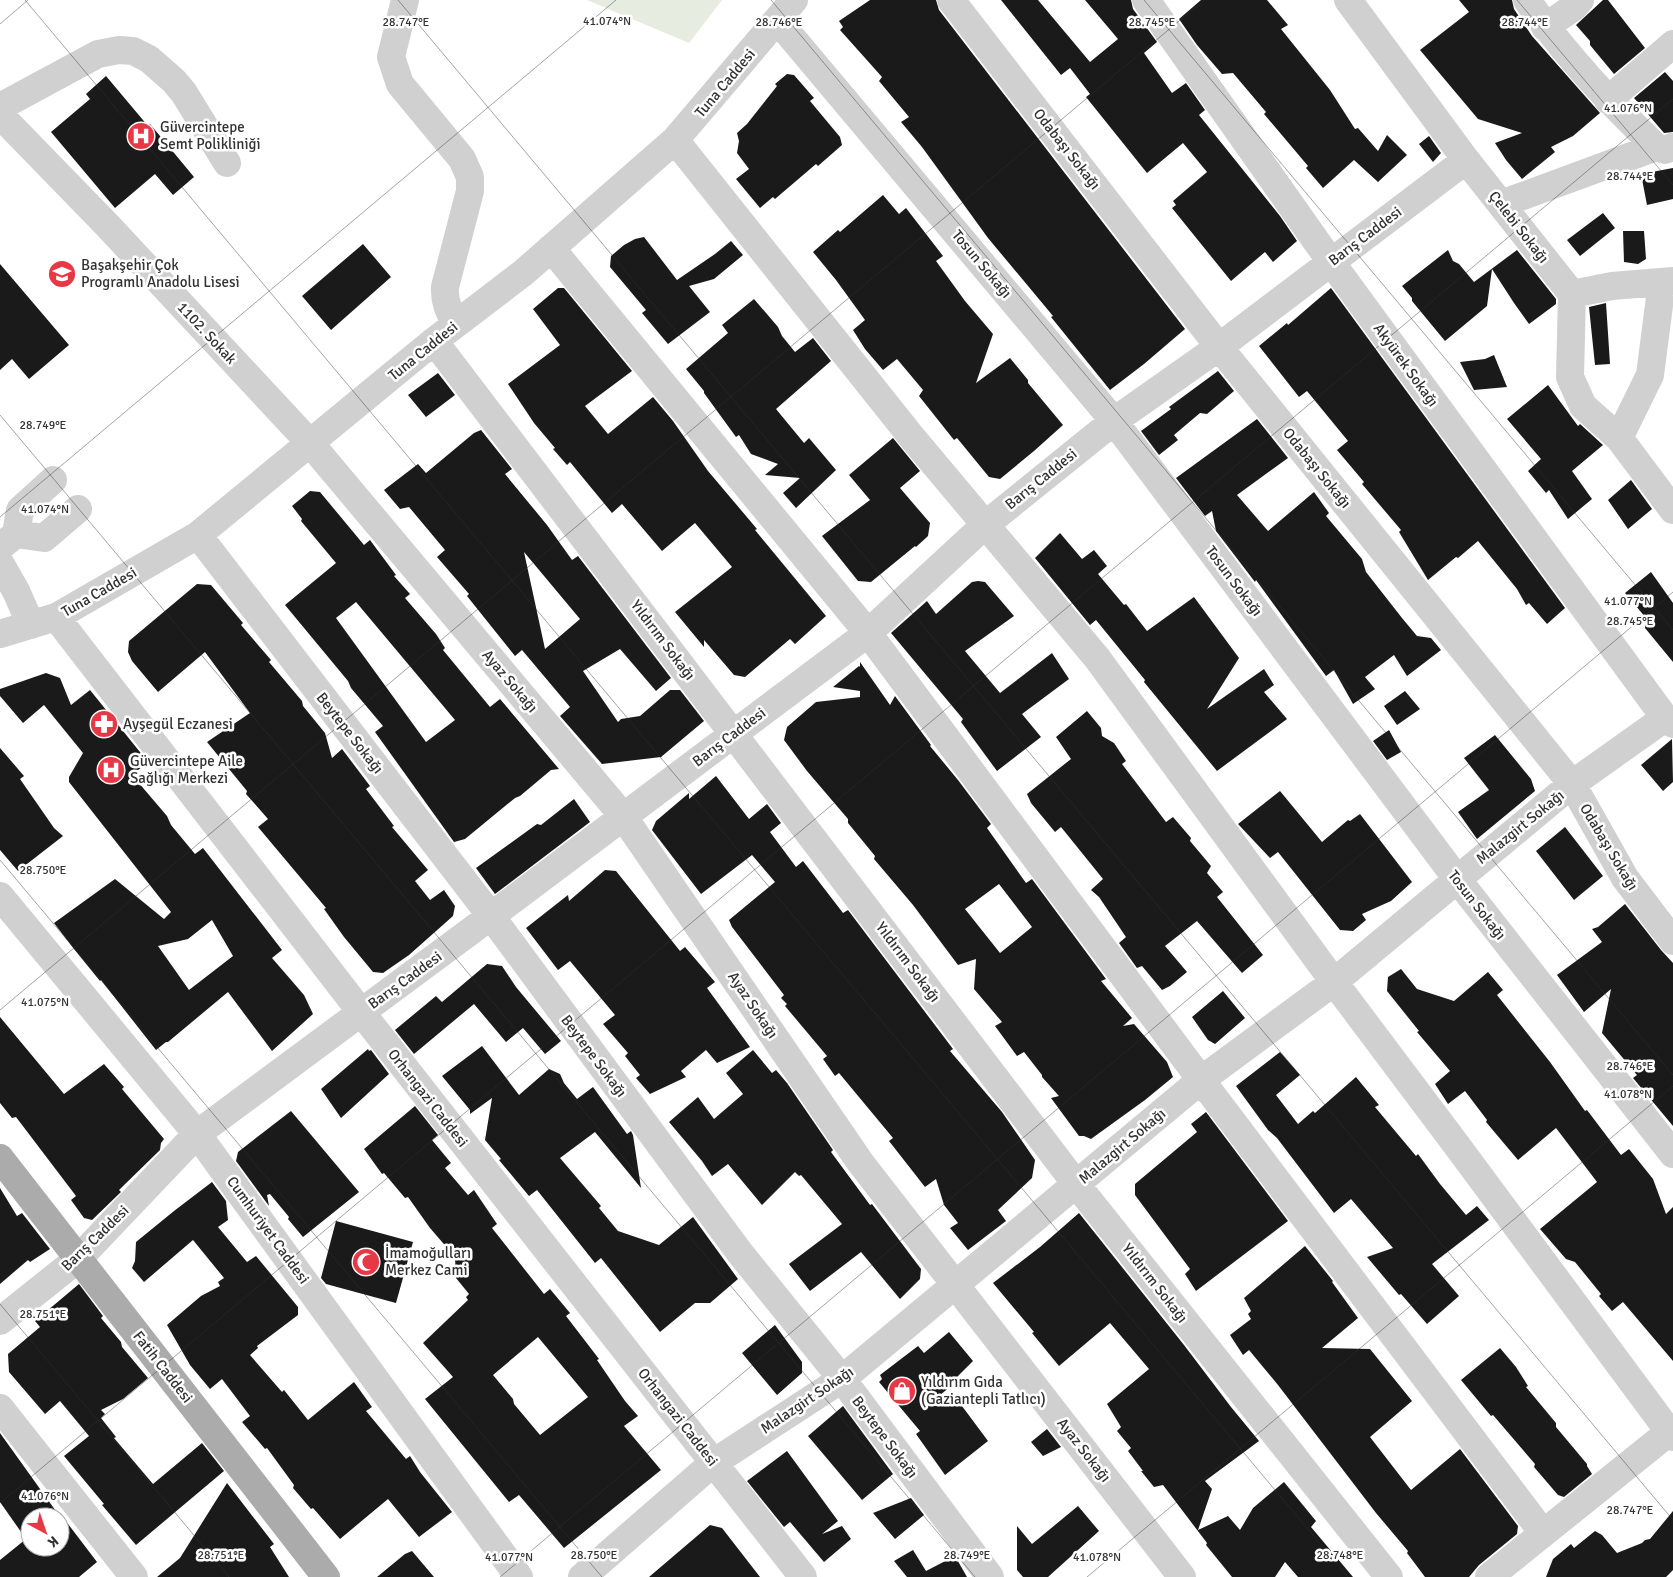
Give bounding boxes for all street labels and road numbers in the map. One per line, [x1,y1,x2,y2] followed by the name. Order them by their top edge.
[691,45,759,121] street label: Tuna Caddesi
[1030,105,1104,193] street label: Odabaşı Sokağı
[1485,187,1553,267] street label: Çelebi Sokağı
[1325,203,1405,269] street label: Barış Caddesi
[948,226,1016,302] street label: Tosun Sokağı
[174,298,241,368] street label: 1102. Sokak
[385,318,461,384] street label: Tuna Caddesi
[1370,320,1442,410] street label: Akyürek Sokağı
[1279,424,1355,512] street label: Odabaşı Sokağı
[1002,445,1080,513] street label: Barış Caddesi
[1202,542,1266,620] street label: Tosun Sokağı
[58,563,140,621] street label: Tuna Caddesi
[627,596,699,684] street label: Yıldırım Sokağı
[478,646,542,716] street label: Ayaz Sokağı
[313,689,387,777] street label: Beytepe Sokağı
[689,704,769,770] street label: Barış Caddesi
[1472,786,1568,868] street label: Malazgirt Sokağı
[1576,800,1642,894] street label: Odabaşı Sokağı
[1444,867,1510,943] street label: Tosun Sokağı
[872,918,944,1006] street label: Yıldırım Sokağı
[365,947,445,1013] street label: Barış Caddesi
[724,968,782,1042] street label: Ayaz Sokağı
[557,1011,631,1101] street label: Beytepe Sokağı
[384,1045,472,1151] street label: Orhangazi Caddesi
[1075,1104,1169,1188] street label: Malazgirt Sokağı
[223,1173,313,1287] street label: Cumhuriyet Caddesi
[57,1201,133,1275] street label: Barış Caddesi
[1118,1240,1192,1326] street label: Yıldırım Sokağı
[129,1327,197,1407] street label: Fatih Caddesi
[757,1362,857,1438] street label: Malazgirt Sokağı
[634,1364,722,1470] street label: Orhangazi Caddesi
[848,1392,922,1482] street label: Beytepe Sokağı
[1053,1414,1115,1486] street label: Ayaz Sokağı

